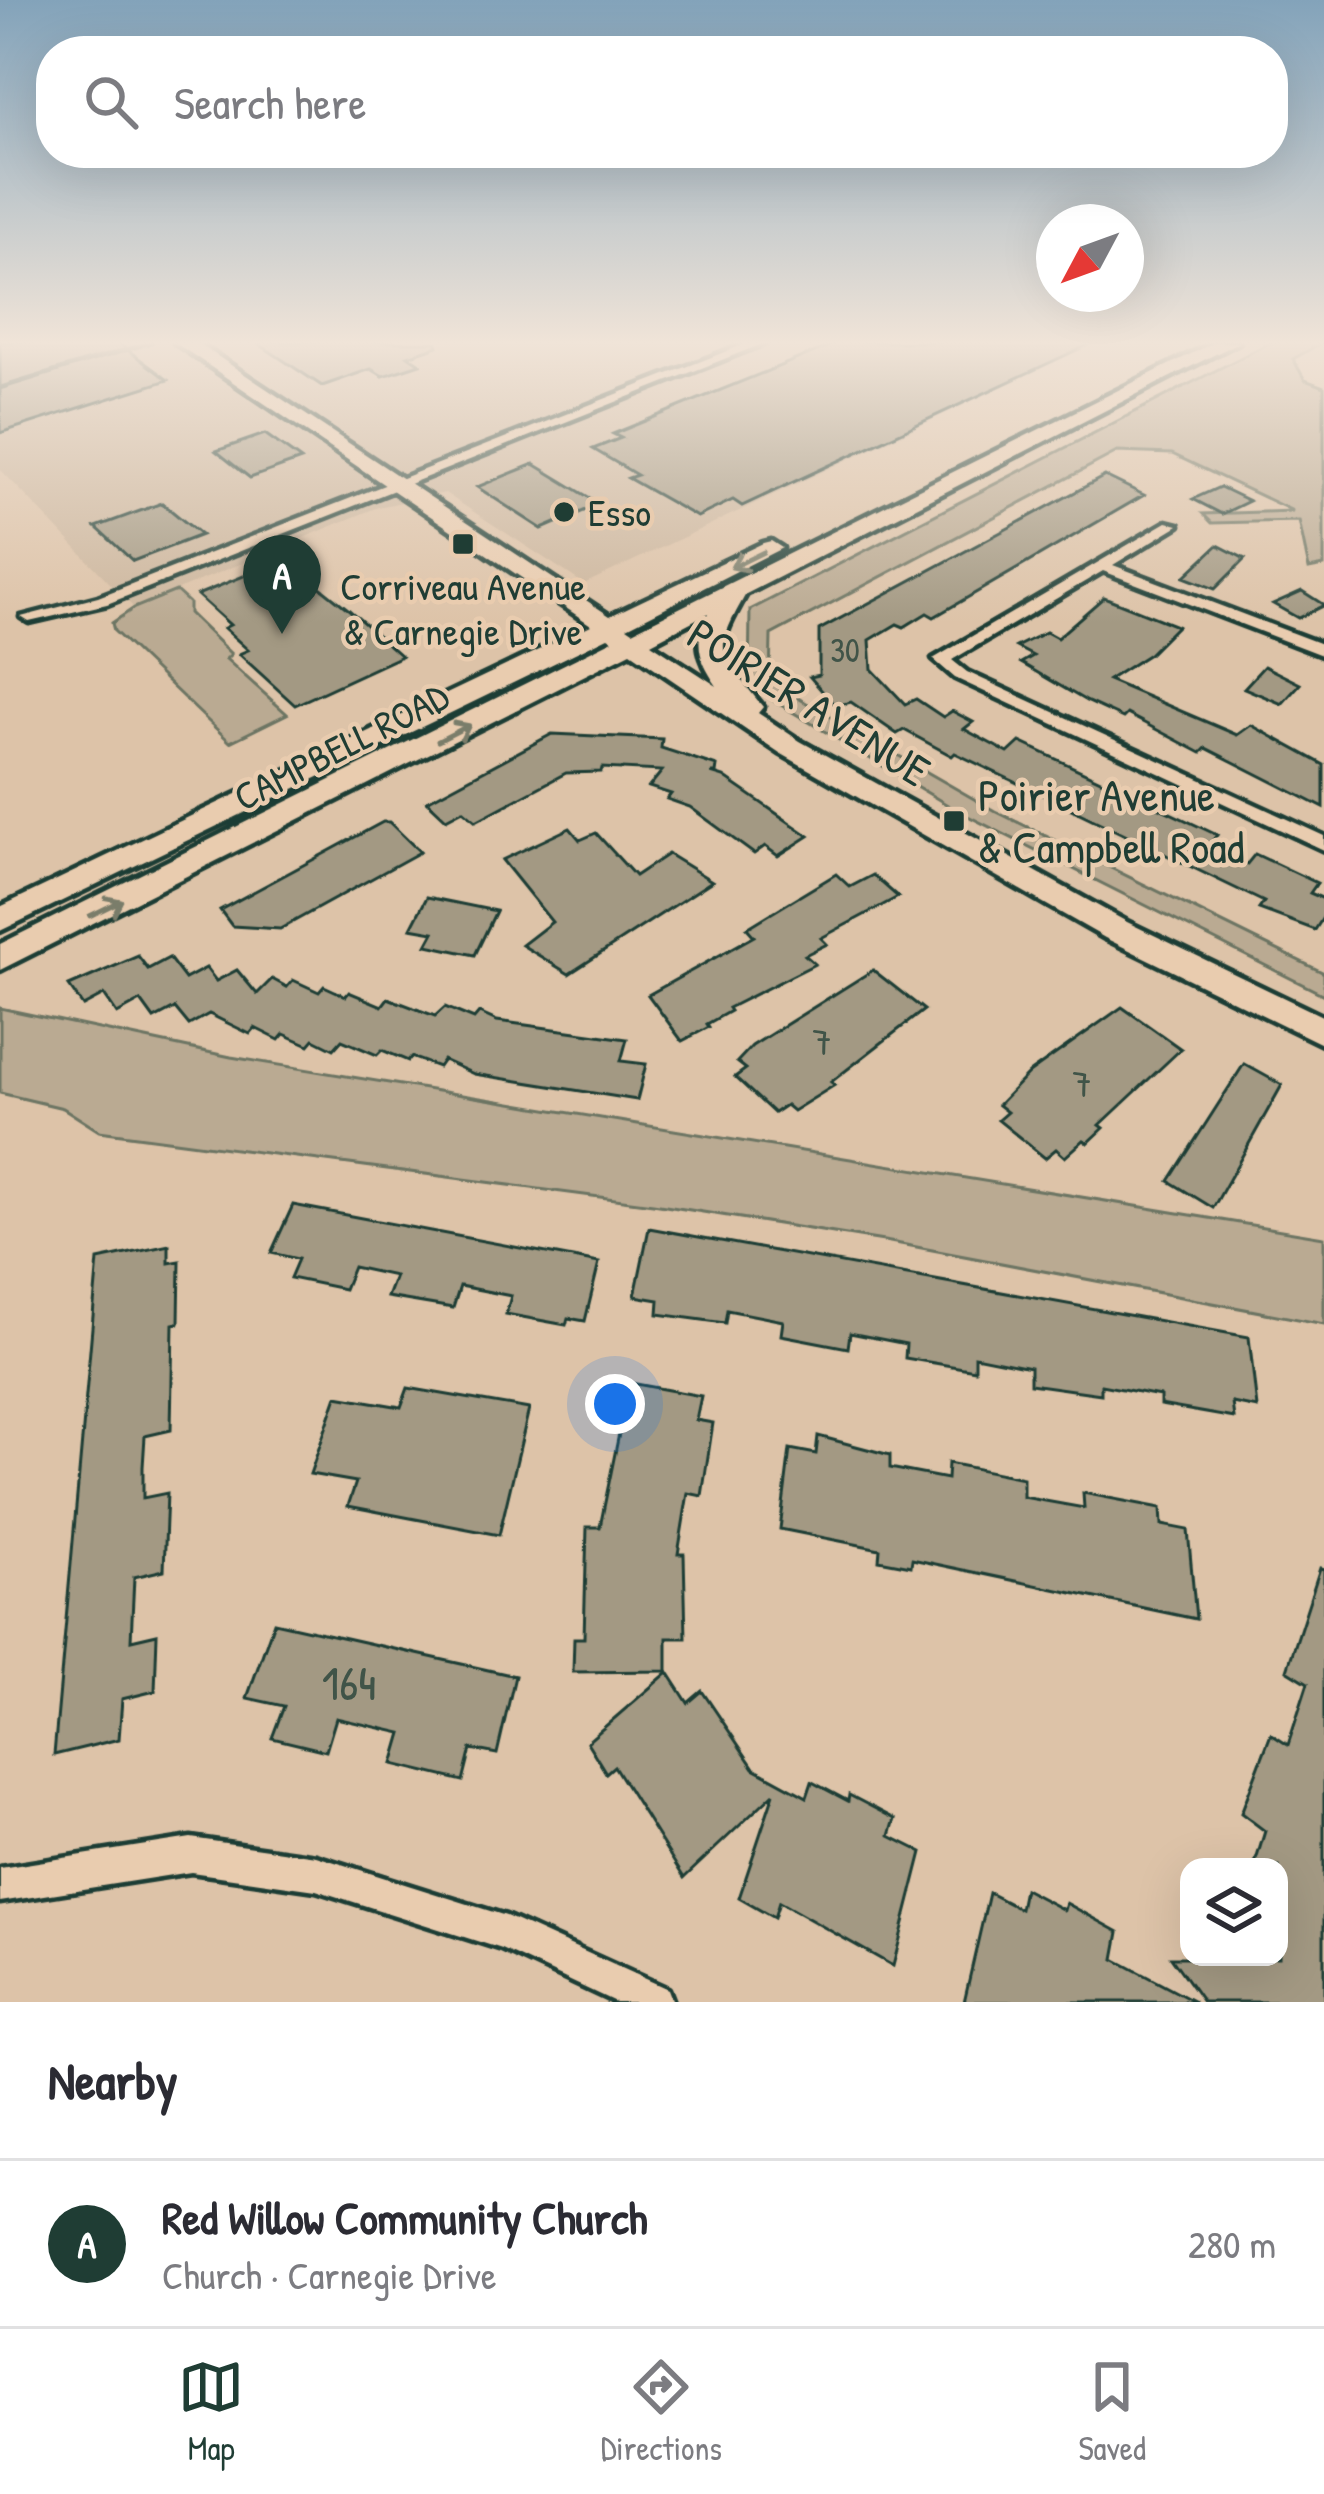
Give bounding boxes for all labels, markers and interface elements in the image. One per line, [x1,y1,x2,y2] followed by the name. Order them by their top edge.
[36,36,1288,168] search box
[78,69,144,135] icon: search
[174,72,366,133] text: Search here
[1036,204,1144,312] north arrow
[588,485,651,538] place label: Esso
[551,499,577,525] marker: Esso
[450,531,476,557] marker: Corriveau Avenue & Carnegie Drive
[243,535,321,634] pin: A
[730,549,765,572] one-way arrow
[340,559,586,657] place label: Corriveau Avenue & Carnegie Drive
[677,603,942,800] street label: POIRIER AVENUE
[830,628,860,672] house number: 30
[224,669,458,822] street label: CAMPBELL ROAD
[436,721,471,744] one-way arrow
[978,764,1244,877] place label: Poirier Avenue & Campbell Road
[941,808,967,834] marker: Poirier Avenue & Campbell Road
[87,896,123,918] one-way arrow
[812,1014,832,1067] house number: 7
[1072,1056,1092,1109] house number: 7
[585,1374,645,1434] your location
[322,1650,376,1715] house number: 164
[1180,1858,1288,1966] map controls
[1180,1858,1288,1966] button: layers
[48,2046,178,2115] text: Nearby
[162,2187,647,2248] text: Red Willow Community Church
[77,2217,97,2270] text: A
[1188,2217,1276,2270] text: 280 m
[162,2248,496,2301] text: Church · Carnegie Drive
[178,2354,244,2470] tab: Map
[601,2354,722,2470] tab: Directions
[1078,2354,1146,2470] tab: Saved

